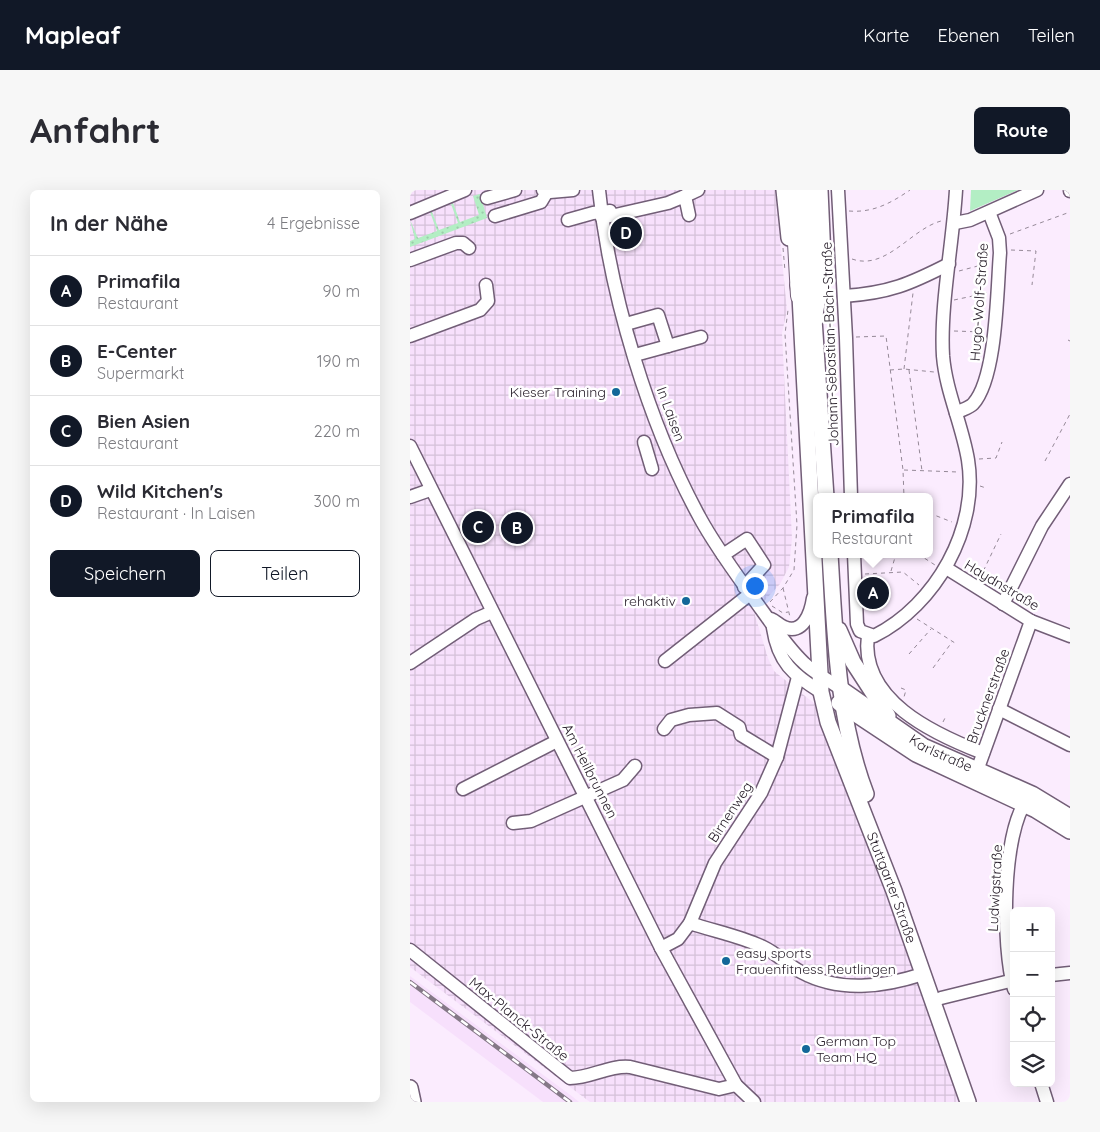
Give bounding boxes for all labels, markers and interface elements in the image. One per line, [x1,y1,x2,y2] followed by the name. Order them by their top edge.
[25,20,121,50] text: Mapleaf
[863,24,909,47] text: Karte
[937,24,1000,47] text: Ebenen
[1028,24,1075,47] text: Teilen
[974,107,1070,154] button: Route
[30,108,161,152] text: Anfahrt
[50,210,168,236] text: In der Nähe
[267,213,360,233] text: 4 Ergebnisse
[610,214,642,252] pin: D
[817,241,843,447] street label: Johann-Sebastian-Bach-Straße
[966,242,992,362] street label: Hugo-Wolf-Straße
[97,269,181,293] text: Primafila
[61,281,71,301] text: A
[323,281,360,301] text: 90 m
[97,293,179,313] text: Restaurant
[97,339,177,363] text: E-Center
[61,351,71,371] text: B
[317,351,360,371] text: 190 m
[97,363,184,383] text: Supermarkt
[510,383,606,401] place label: Kieser Training
[653,384,689,444] street label: In Laisen
[610,386,622,398] marker: Kieser Training
[97,409,190,433] text: Bien Asien
[61,421,71,441] text: C
[314,421,360,441] text: 220 m
[97,433,179,453] text: Restaurant
[97,479,223,503] text: Wild Kitchen's
[60,491,72,511] text: D
[314,491,360,511] text: 300 m
[813,493,933,558] popup
[97,503,255,523] text: Restaurant · In Laisen
[831,504,915,528] text: Primafila
[462,508,494,546] pin: C
[501,509,533,547] pin: B
[831,528,913,548] text: Restaurant
[50,550,200,597] button: Speichern
[210,550,360,597] button: Teilen
[961,556,1043,615] street label: Haydnstraße
[742,573,768,599] your location
[857,574,889,612] pin: A
[624,592,676,610] place label: rehaktiv
[680,595,692,607] marker: rehaktiv
[962,646,1014,746] street label: Brucknerstraße
[558,721,622,821] street label: Am Heilbrunnen
[906,730,975,776] street label: Karlstraße
[704,778,756,846] street label: Birnenweg
[863,829,921,946] street label: Stuttgarter Straße
[984,844,1006,932] street label: Ludwigstraße
[1010,907,1055,1087] map controls
[1010,907,1055,952] button: +
[736,944,896,978] place label: easy sports Frauenfitness Reutlingen
[1010,952,1055,997] button: −
[720,955,732,967] marker: easy sports Frauenfitness Reutlingen
[465,973,573,1065] street label: Max-Planck-Straße
[1010,997,1055,1042] button: locate
[816,1032,896,1066] place label: German Top Team HQ
[1010,1042,1055,1087] button: layers
[800,1043,812,1055] marker: German Top Team HQ

